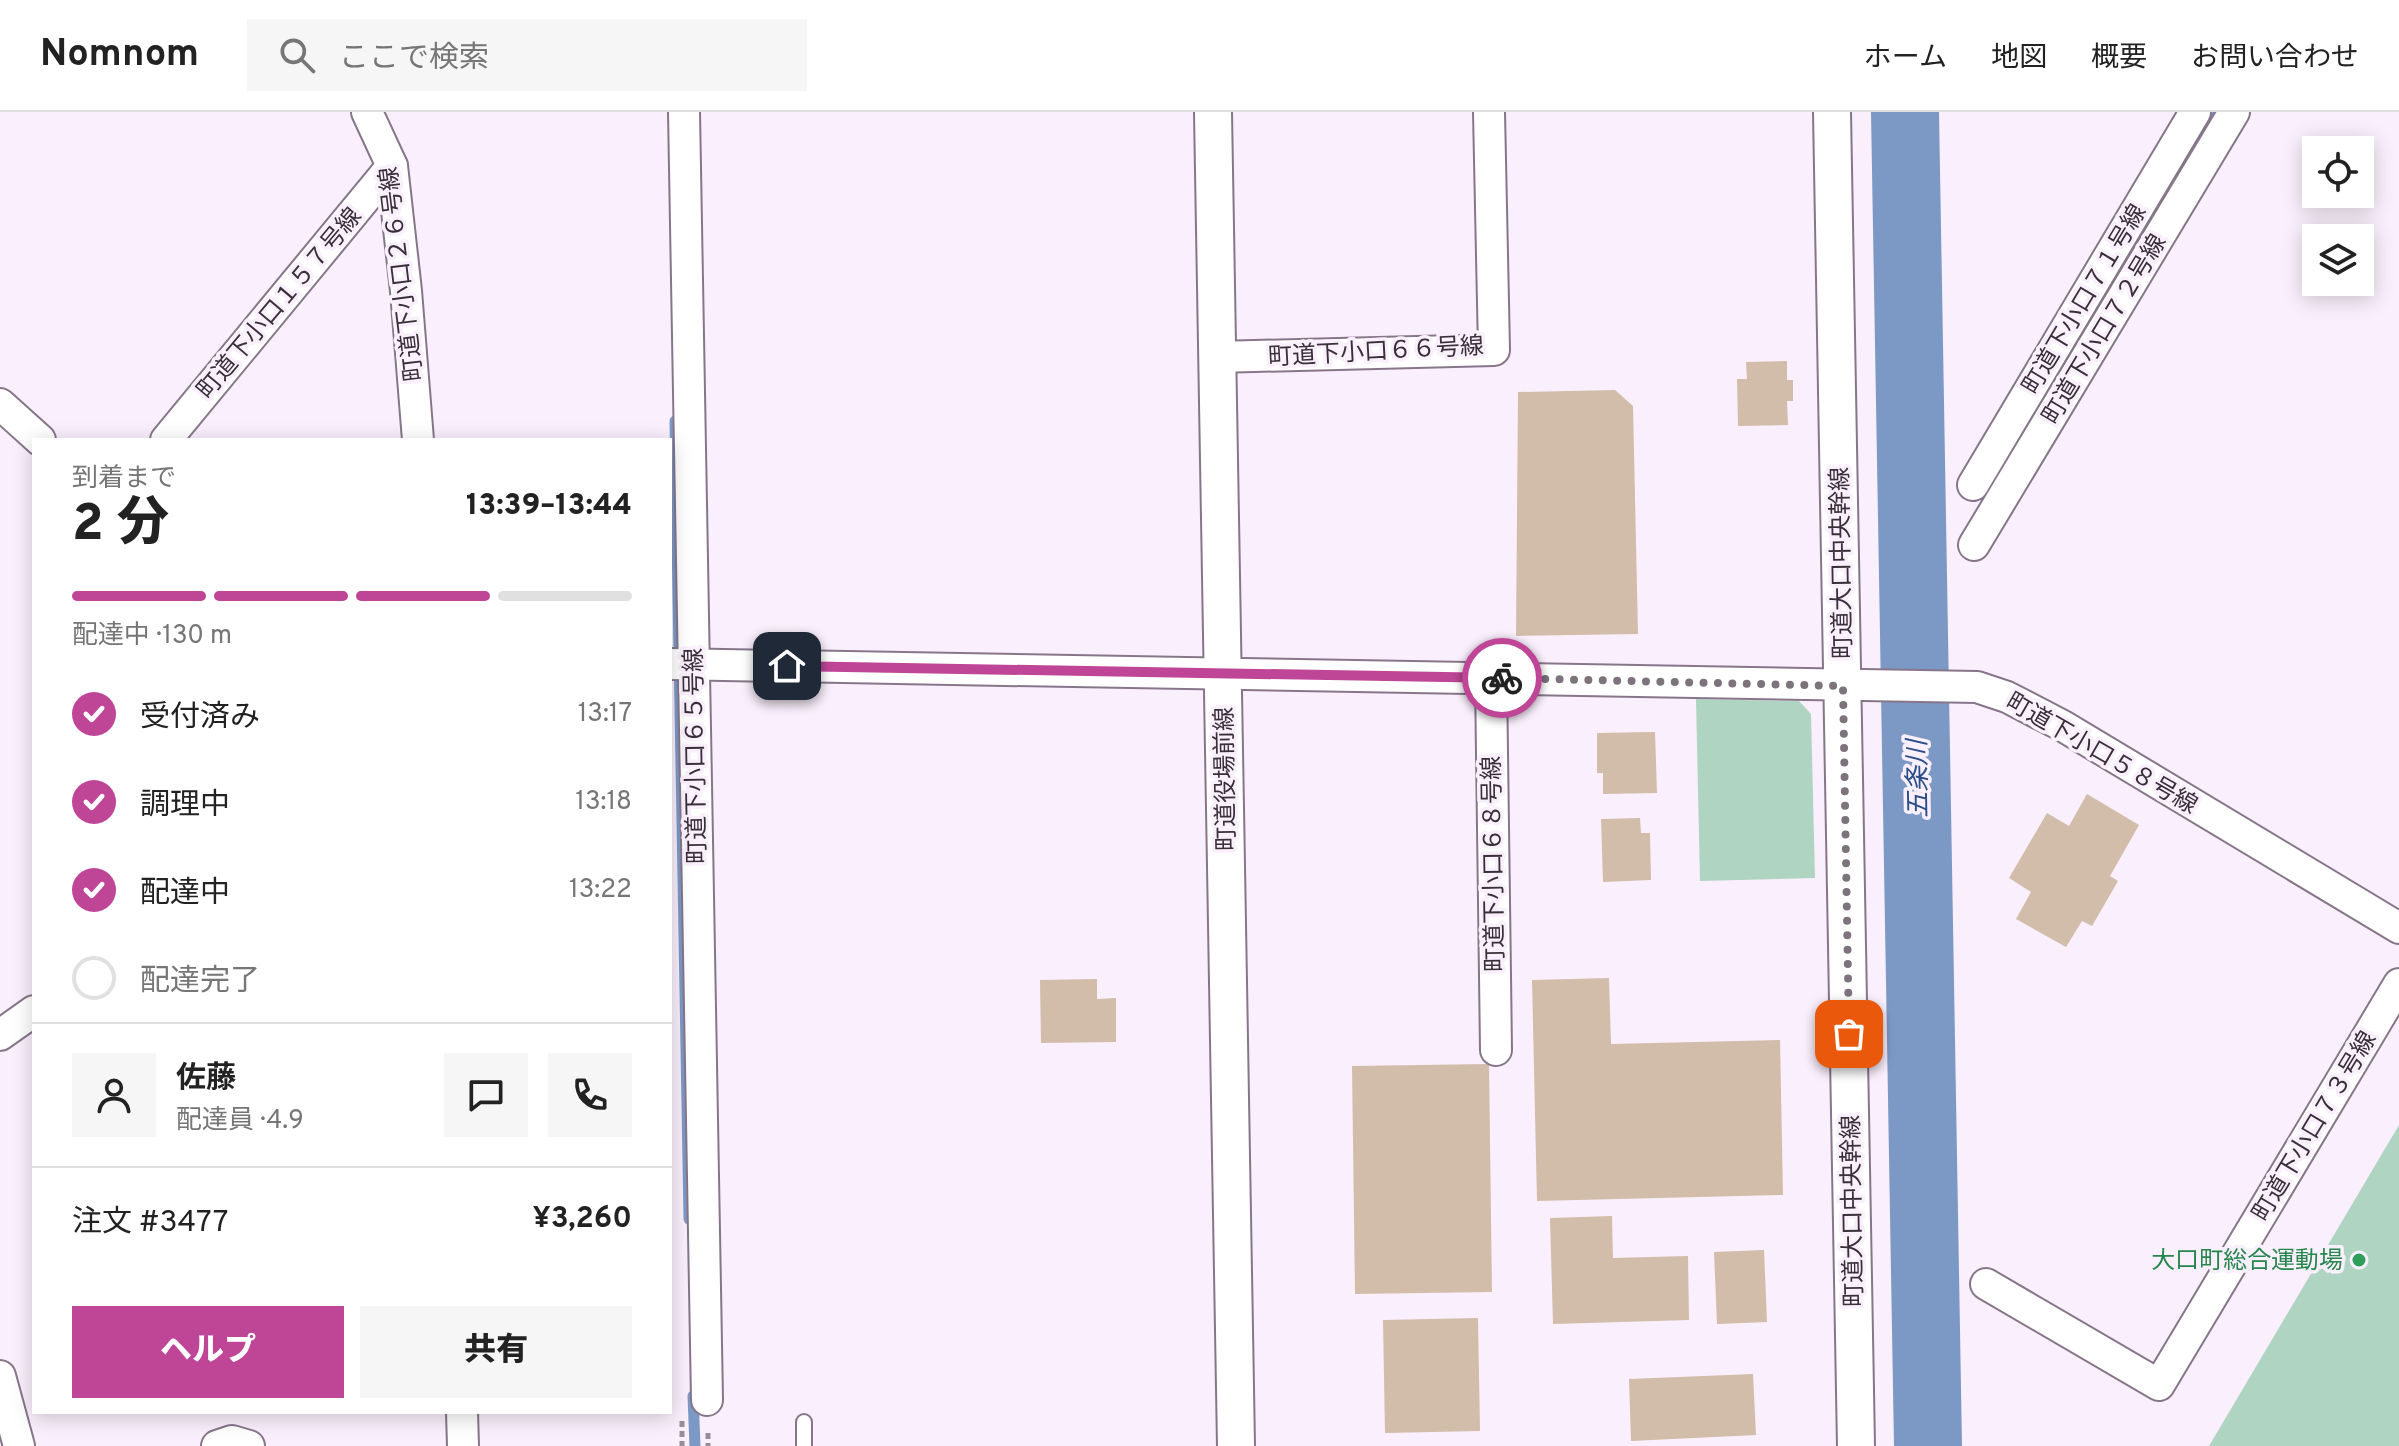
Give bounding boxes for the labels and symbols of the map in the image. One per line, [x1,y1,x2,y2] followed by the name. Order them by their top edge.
[375,165,431,383] street label: 町道下小口２６号線
[2017,200,2154,400] street label: 町道下小口７１号線
[192,203,369,406] street label: 町道下小口１５７号線
[2037,230,2174,430] street label: 町道下小口７２号線
[1267,332,1485,374] street label: 町道下小口６６号線
[1826,467,1860,659] street label: 町道大口中央幹線
[753,632,821,700] pin
[1462,638,1542,718] courier
[680,648,714,864] street label: 町道下小口６５号線
[2000,688,2202,822] street label: 町道下小口５８号線
[1211,707,1243,851] street label: 町道役場前線
[1902,737,1937,818] water label: 五条川
[1478,756,1512,972] street label: 町道下小口６８号線
[1815,1000,1883,1068] pin
[2247,1027,2384,1227] street label: 町道下小口７３号線
[1837,1115,1871,1307] street label: 町道大口中央幹線
[2151,1247,2343,1277] place label: 大口町総合運動場
[2350,1251,2368,1269] marker: 大口町総合運動場

